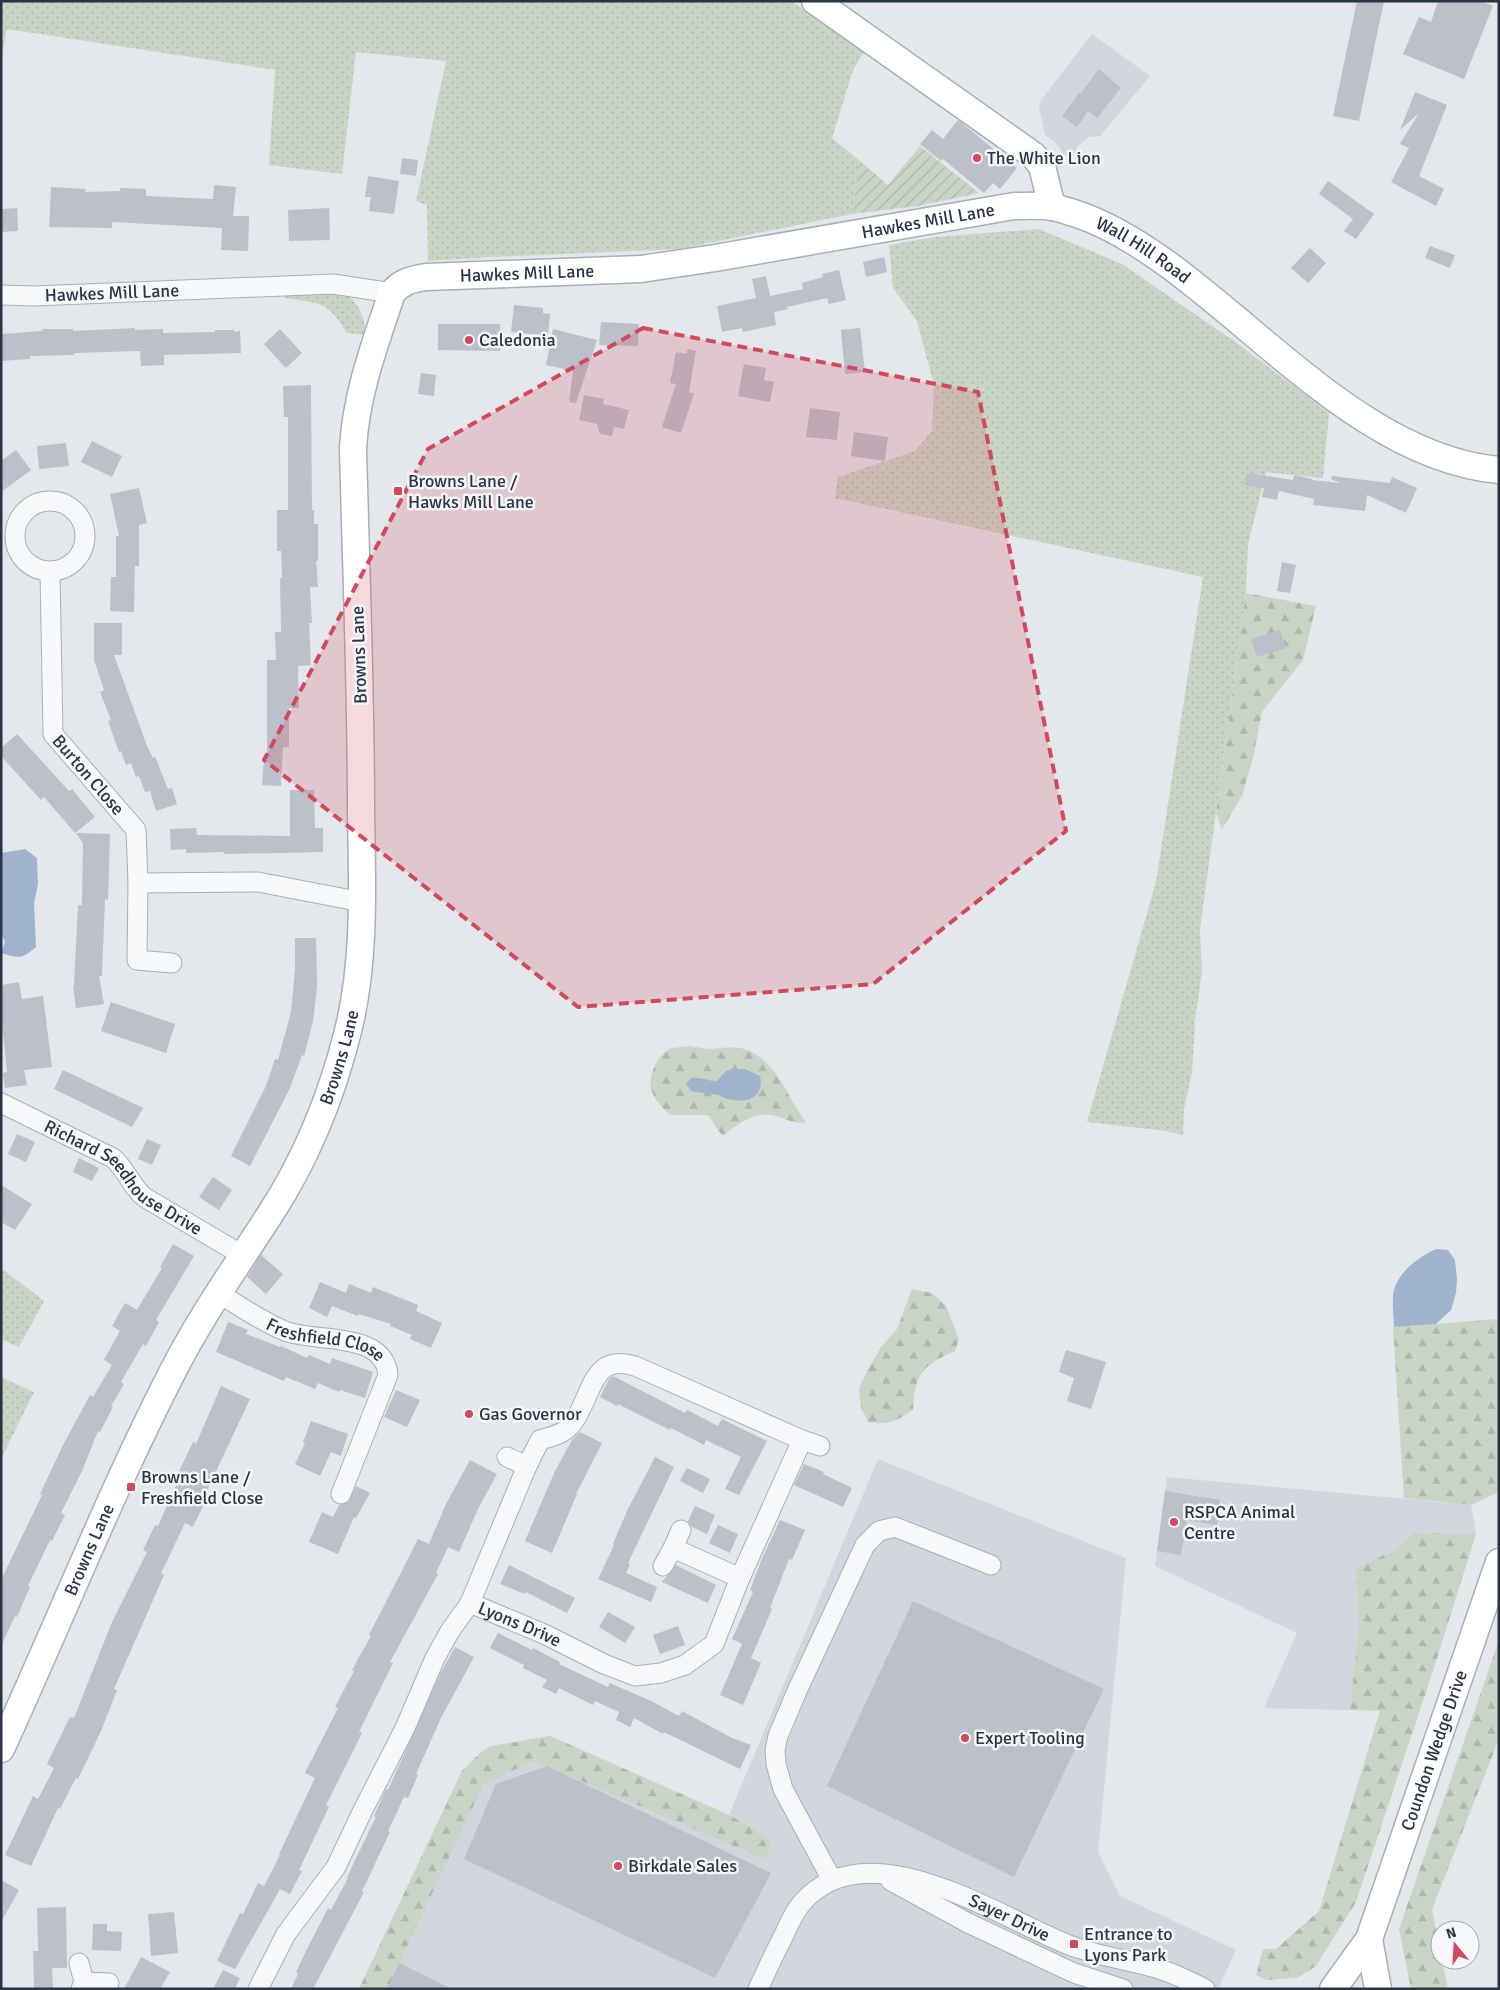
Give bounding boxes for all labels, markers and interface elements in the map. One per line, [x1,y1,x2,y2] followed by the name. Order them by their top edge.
[987,147,1101,169] place label: The White Lion
[971,152,983,164] marker: The White Lion
[860,199,996,243] street label: Hawkes Mill Lane
[1092,212,1195,288] street label: Wall Hill Road
[459,260,595,287] street label: Hawkes Mill Lane
[44,279,180,307] street label: Hawkes Mill Lane
[479,329,556,351] place label: Caledonia
[463,334,475,346] marker: Caledonia
[408,470,534,513] place label: Browns Lane / Hawks Mill Lane
[392,485,404,497] marker: Browns Lane / Hawks Mill Lane
[346,606,372,704] street label: Browns Lane
[47,730,129,820] street label: Burton Close
[315,1008,363,1108] street label: Browns Lane
[41,1115,206,1240] street label: Richard Seedhouse Drive
[263,1313,390,1366] street label: Freshfield Close
[479,1403,582,1425] place label: Gas Governor
[463,1408,475,1420] marker: Gas Governor
[141,1466,263,1509] place label: Browns Lane / Freshfield Close
[125,1481,137,1493] marker: Browns Lane / Freshfield Close
[59,1500,119,1599] street label: Browns Lane
[1184,1501,1295,1544] place label: RSPCA Animal Centre
[1168,1516,1180,1528] marker: RSPCA Animal Centre
[475,1597,565,1652] street label: Lyons Drive
[1396,1667,1472,1834] street label: Coundon Wedge Drive
[975,1727,1085,1749] place label: Expert Tooling
[959,1732,971,1744] marker: Expert Tooling
[628,1855,737,1877] place label: Birkdale Sales
[612,1860,624,1872] marker: Birkdale Sales
[966,1889,1053,1946] street label: Sayer Drive
[1430,1920,1480,1970] north arrow
[1084,1923,1173,1966] place label: Entrance to Lyons Park
[1444,1924,1458,1943] text: N
[1068,1938,1080,1950] marker: Entrance to Lyons Park

